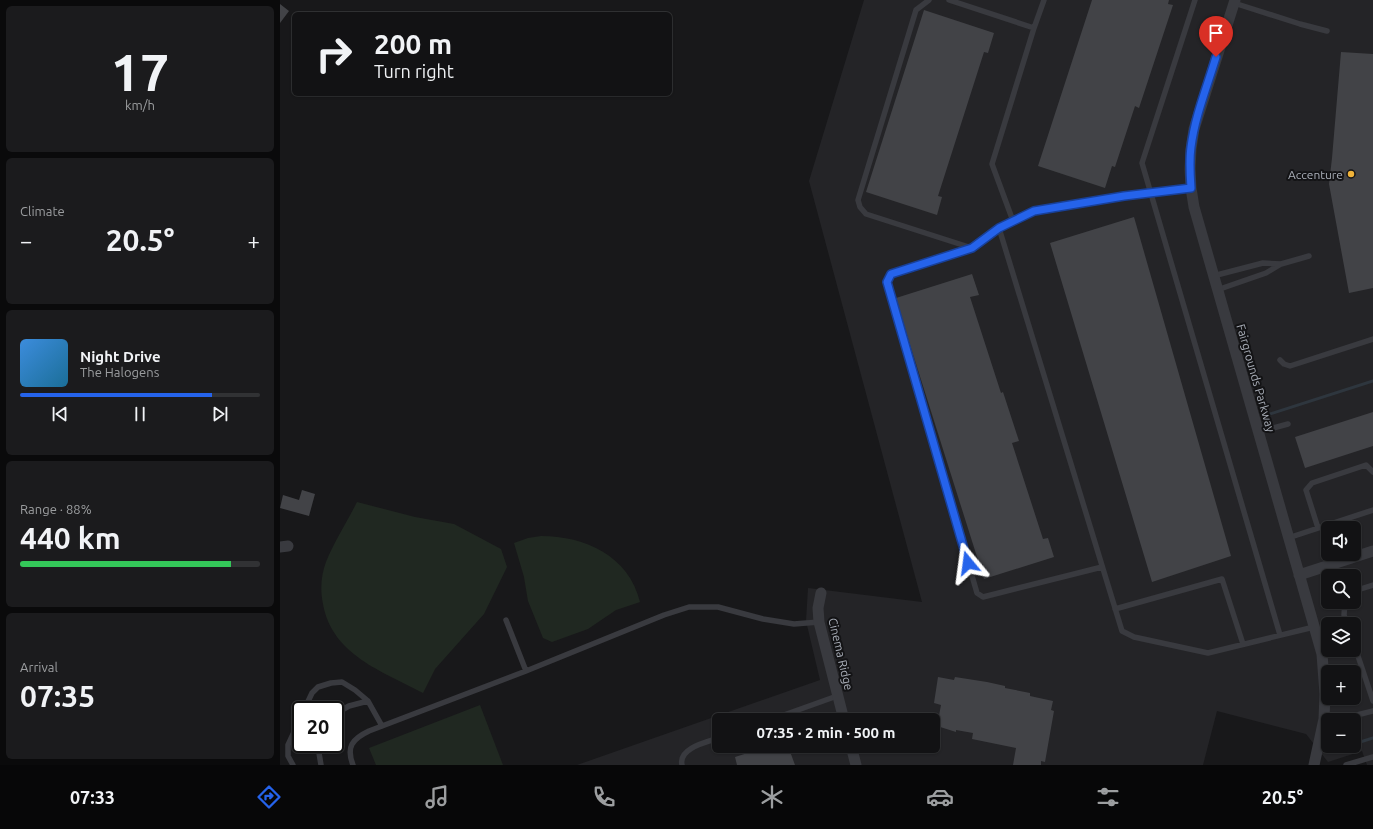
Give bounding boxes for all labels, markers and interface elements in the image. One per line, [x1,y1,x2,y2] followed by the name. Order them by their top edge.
[1199,16,1233,57] pin
[1205,22,1227,44] icon: arrive
[308,28,360,80] icon: right
[374,28,452,59] text: 200 m
[111,43,169,101] text: 17
[374,61,454,81] text: Turn right
[125,98,155,112] text: km/h
[1288,168,1343,181] place label: Accenture
[1346,169,1356,179] marker: Accenture
[20,204,65,218] text: Climate
[106,223,174,257] text: 20.5°
[20,228,32,253] text: −
[248,228,260,253] text: +
[1234,323,1278,434] street label: Fairgrounds Parkway
[80,348,161,365] text: Night Drive
[80,365,159,379] text: The Halogens
[49,403,71,425] icon: previous
[129,403,151,425] icon: pause
[209,403,231,425] icon: next
[20,502,92,516] text: Range · 88%
[20,521,121,555] text: 440 km
[1321,521,1361,753] map controls
[1321,521,1361,561] button: sound
[947,542,989,584] position arrow
[1321,569,1361,609] button: search
[826,617,856,691] street label: Cinema Ridge
[1321,617,1361,657] button: layers
[20,660,58,674] text: Arrival
[1321,665,1361,705] button: +
[20,679,95,713] text: 07:35
[292,701,344,753] speed limit sign: 20
[1321,713,1361,753] button: −
[757,724,895,741] text: 07:35 · 2 min · 500 m
[255,783,283,811] icon: directions
[423,783,451,811] icon: music
[590,783,618,811] icon: phone
[758,783,786,811] icon: climate
[926,783,954,811] icon: car
[1094,783,1122,811] icon: filters
[70,787,115,807] text: 07:33
[1262,787,1303,807] text: 20.5°

